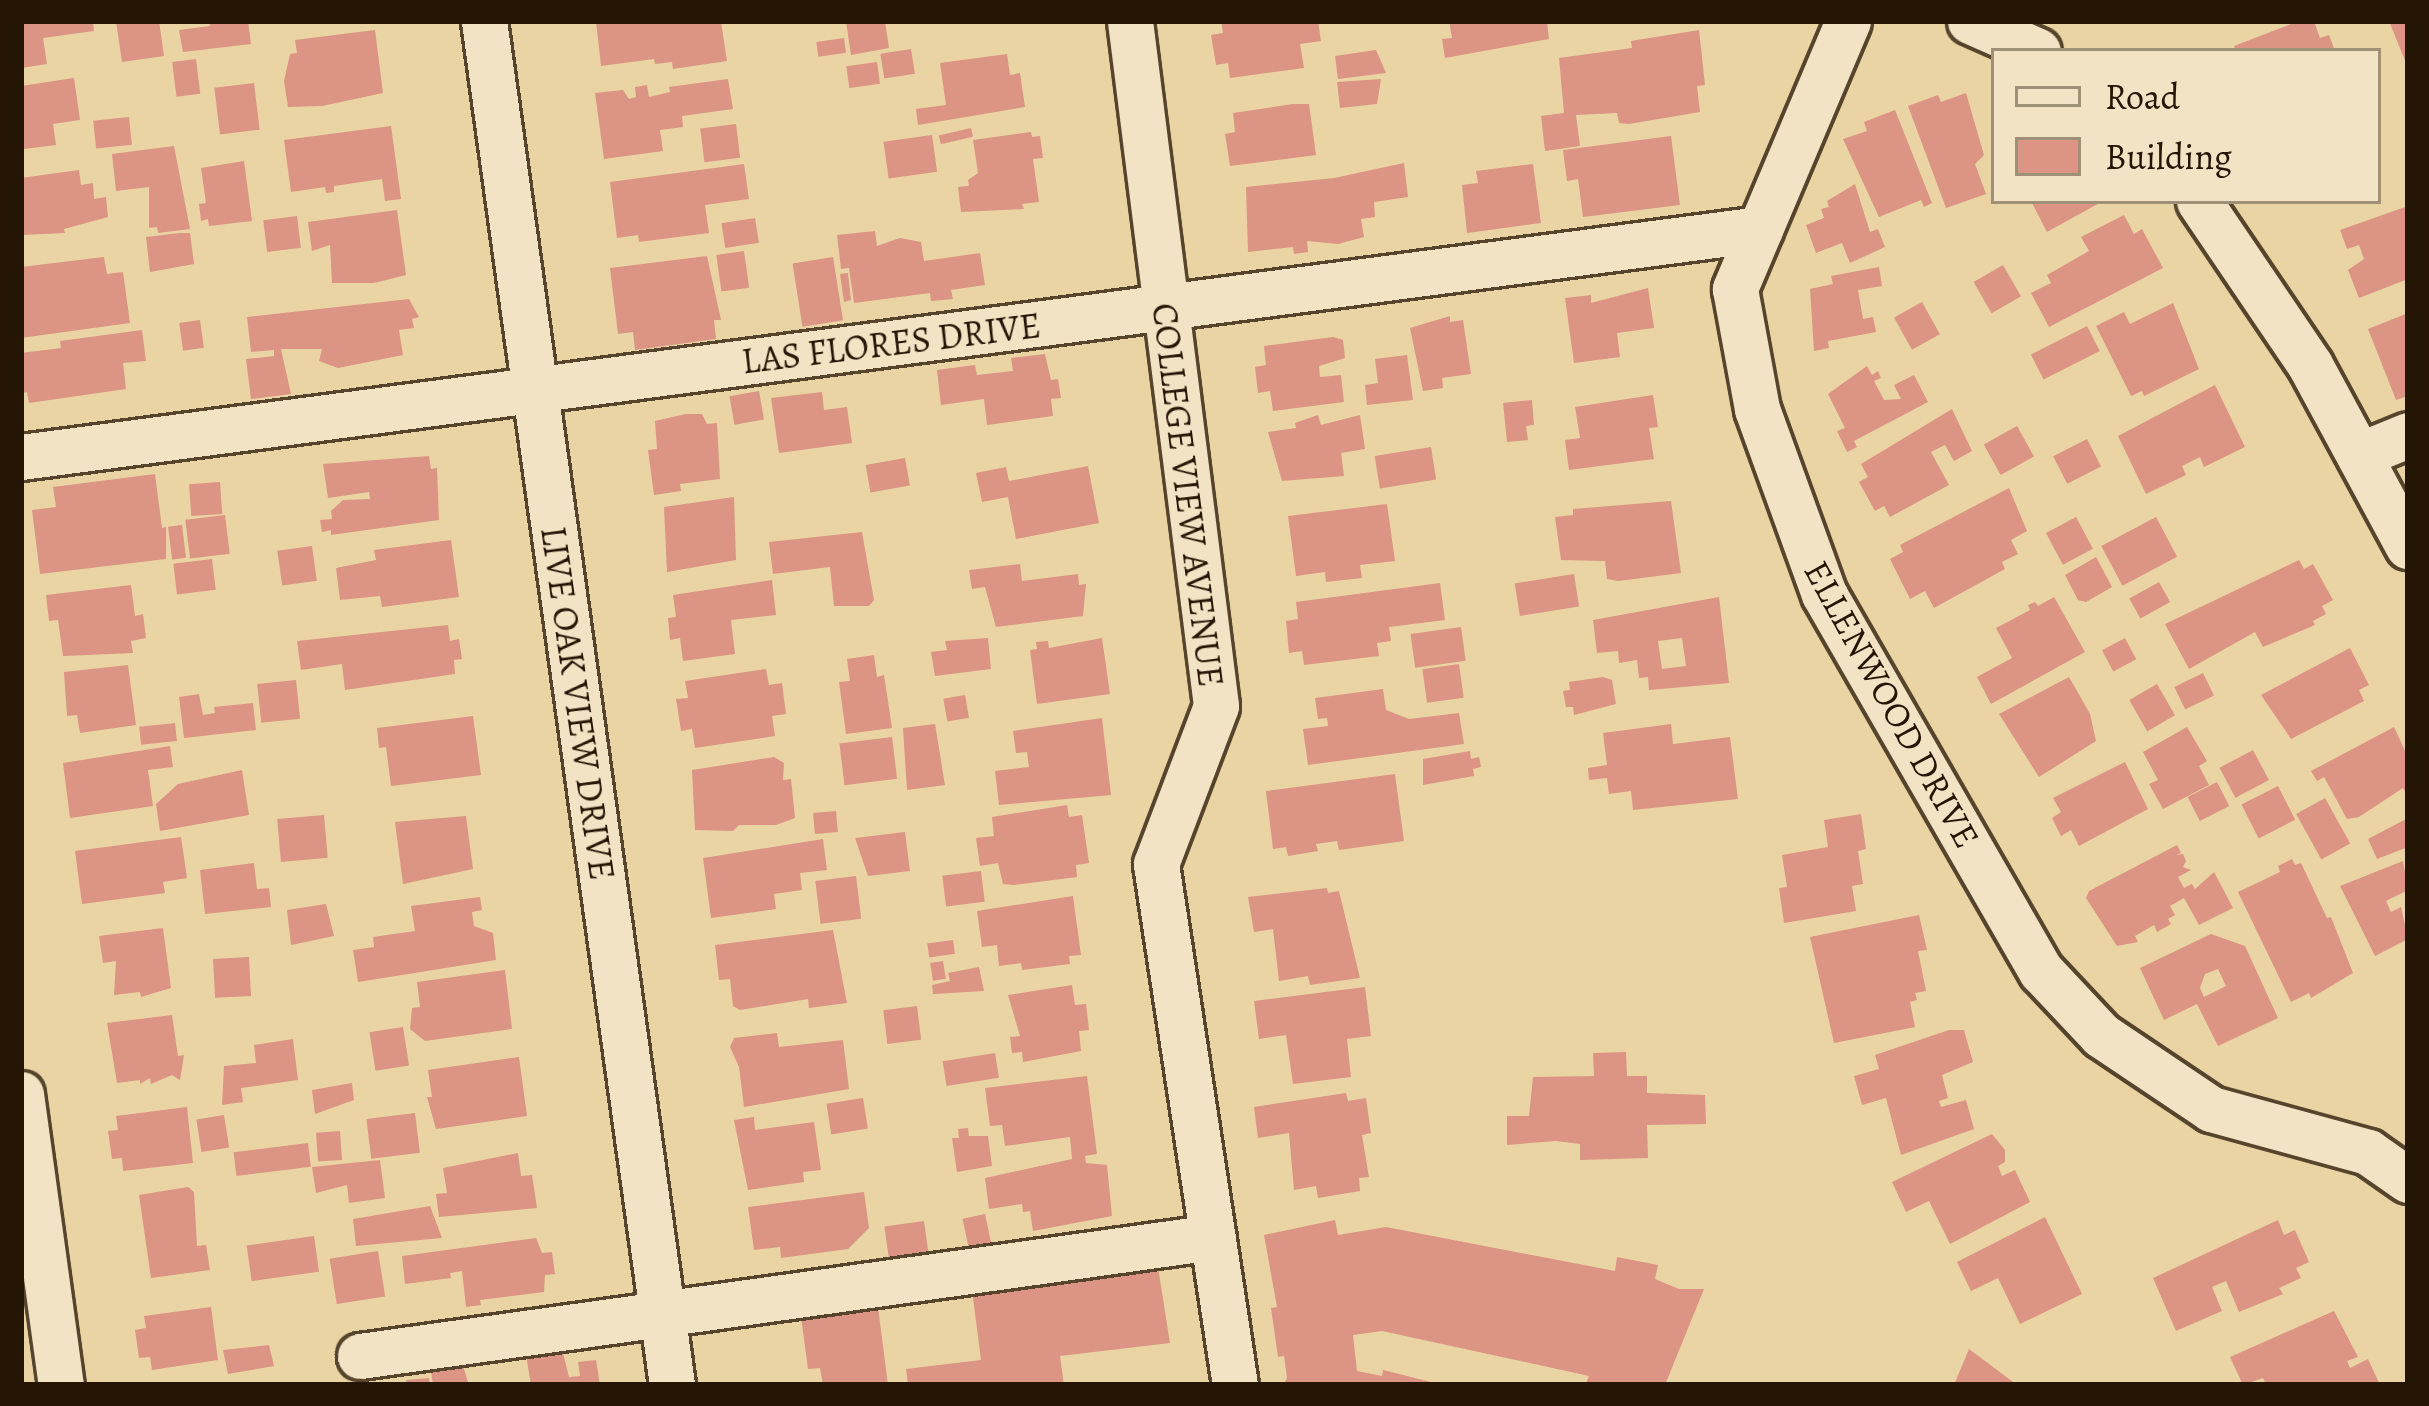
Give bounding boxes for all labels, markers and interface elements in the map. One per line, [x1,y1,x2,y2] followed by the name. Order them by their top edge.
[1991,48,2381,204] legend
[2105,72,2180,121] text: Road
[2105,132,2232,181] text: Building
[1143,301,1233,689] street label: COLLEGE VIEW AVENUE
[739,303,1043,383] street label: LAS FLORES DRIVE
[532,523,624,883] street label: LIVE OAK VIEW DRIVE
[1795,553,1989,855] street label: ELLENWOOD DRIVE

